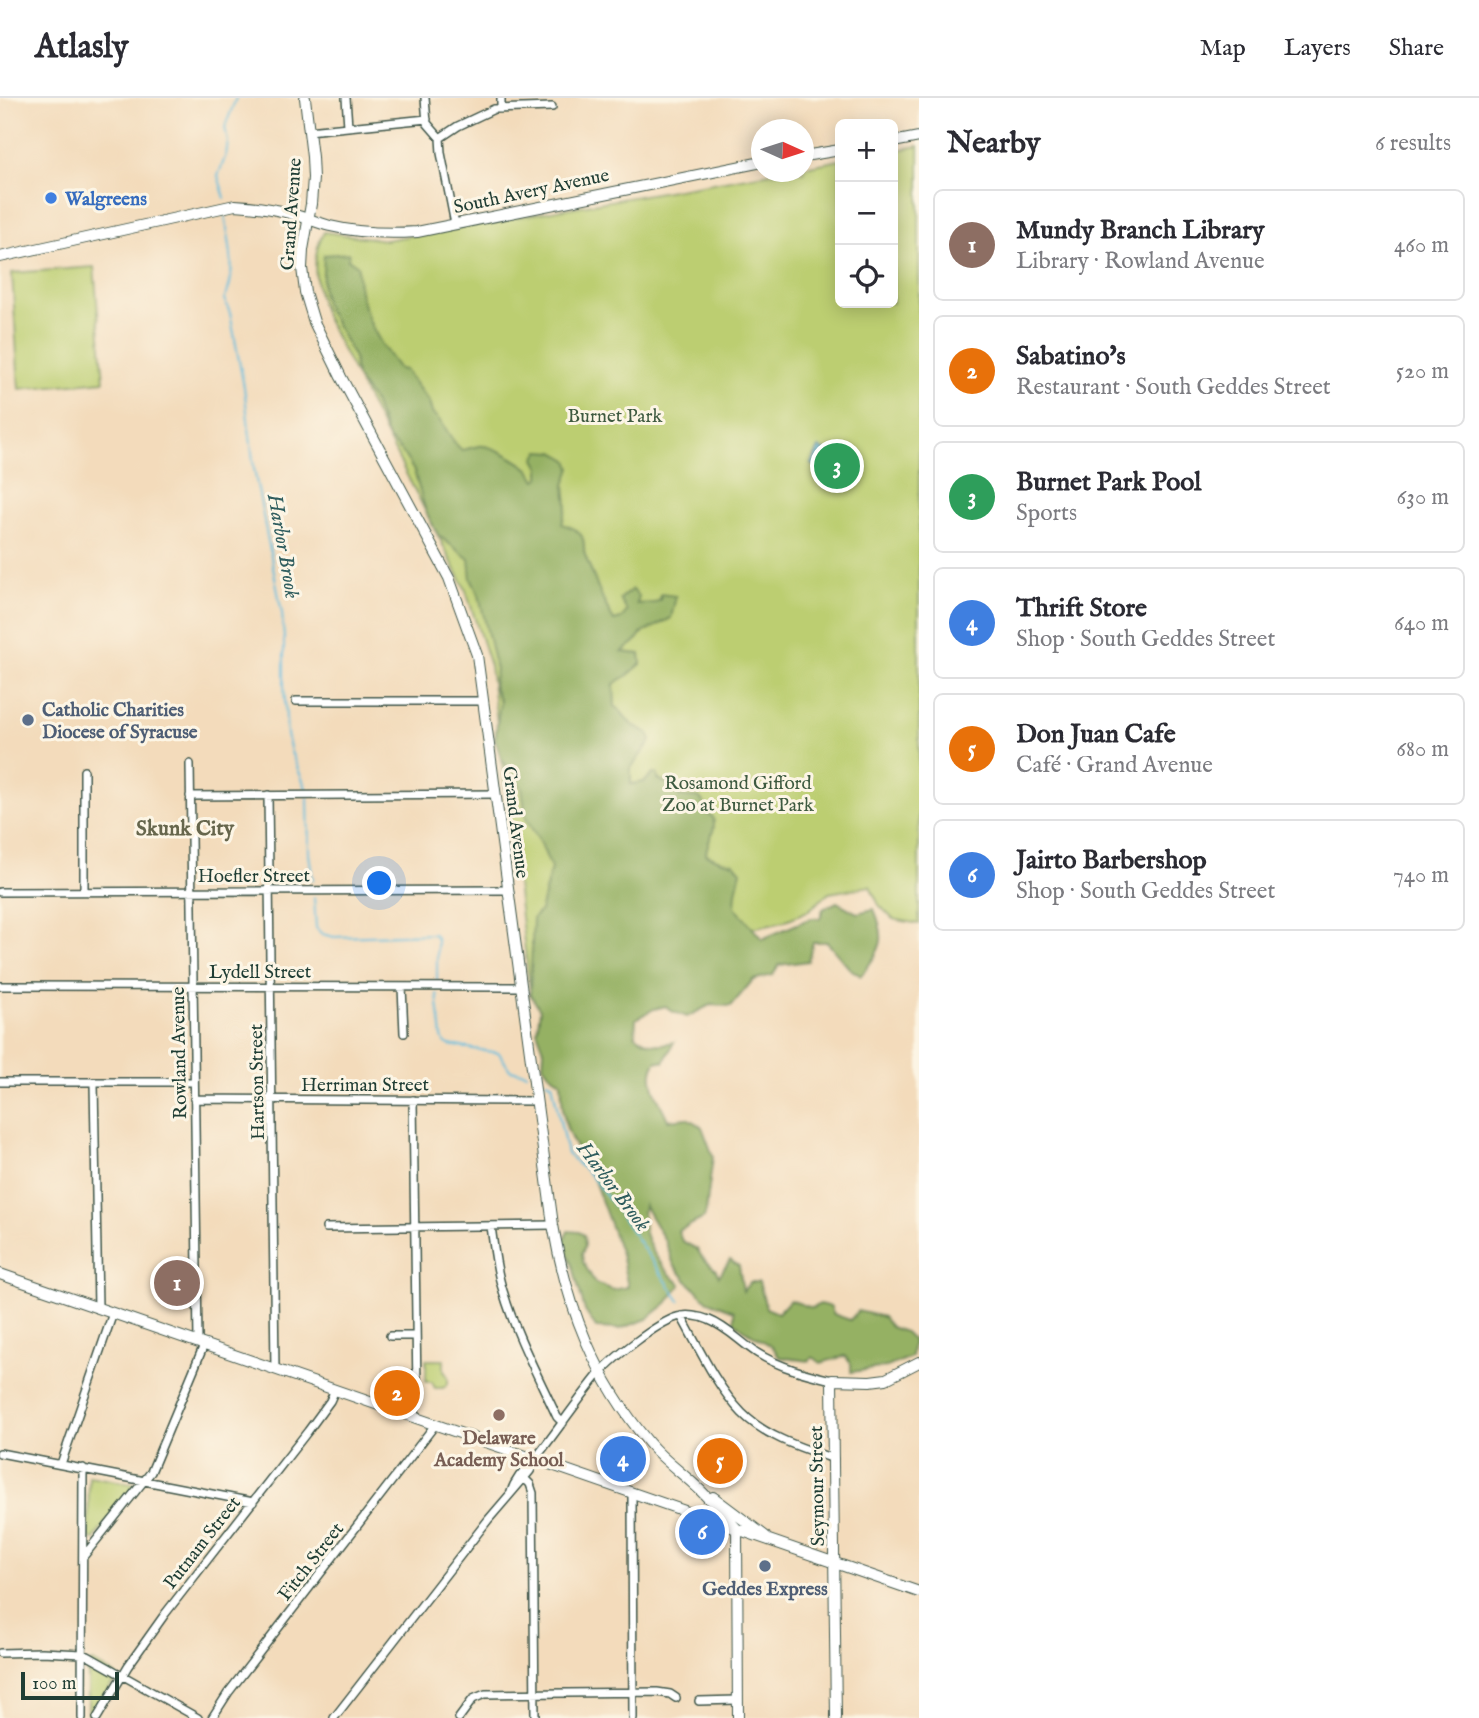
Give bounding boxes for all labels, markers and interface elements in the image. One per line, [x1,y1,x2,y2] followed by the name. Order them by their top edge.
[35,27,128,69] text: Atlasly
[1200,33,1246,64] text: Map
[1284,33,1351,64] text: Layers
[1389,33,1444,64] text: Share
[751,119,814,182] north arrow
[835,119,898,308] map controls
[835,119,898,182] button: +
[947,125,1040,163] text: Nearby
[1375,129,1451,158] text: 6 results
[276,157,308,271] street label: Grand Avenue
[451,164,612,220] street label: South Avery Avenue
[835,182,898,245] button: −
[64,188,147,212] place label: Walgreens
[43,190,59,206] marker: Walgreens
[1016,214,1265,247] text: Mundy Branch Library
[968,231,976,260] text: 1
[1394,231,1449,260] text: 460 m
[835,245,898,308] button: locate
[1016,247,1265,276] text: Library · Rowland Avenue
[1016,340,1126,373] text: Sabatino's
[967,357,977,386] text: 2
[1396,357,1449,386] text: 520 m
[1016,373,1331,402] text: Restaurant · South Geddes Street
[567,405,663,429] park label: Burnet Park
[814,440,860,492] pin: 3
[1016,466,1201,499] text: Burnet Park Pool
[968,483,976,512] text: 3
[1397,483,1449,512] text: 630 m
[260,491,305,601] water label: Harbor Brook
[1016,499,1077,528] text: Sports
[1016,592,1147,625] text: Thrift Store
[966,609,978,638] text: 4
[1394,609,1449,638] text: 640 m
[1016,625,1275,654] text: Shop · South Geddes Street
[42,699,198,745] place label: Catholic Charities Diocese of Syracuse
[20,712,36,728] marker: Catholic Charities Diocese of Syracuse
[1016,718,1176,751] text: Don Juan Cafe
[968,735,976,764] text: 5
[1396,735,1449,764] text: 680 m
[1016,751,1213,780] text: Café · Grand Avenue
[496,765,534,880] street label: Grand Avenue
[662,772,815,818] park label: Rosamond Gifford Zoo at Burnet Park
[136,816,235,843] district label: Skunk City
[1016,844,1207,877] text: Jairto Barbershop
[967,861,977,890] text: 6
[1393,861,1449,890] text: 740 m
[198,865,311,889] street label: Hoefler Street
[362,866,396,900] your location
[1016,877,1275,906] text: Shop · South Geddes Street
[209,961,312,985] street label: Lydell Street
[167,986,193,1120] street label: Rowland Avenue
[245,1023,271,1140] street label: Hartson Street
[301,1074,430,1098] street label: Herriman Street
[570,1136,656,1238] water label: Harbor Brook
[154,1257,200,1309] pin: 1
[374,1367,420,1419] pin: 2
[491,1407,507,1423] marker: Delaware Academy School
[805,1425,831,1547] street label: Seymour Street
[433,1427,565,1473] place label: Delaware Academy School
[600,1433,646,1485] pin: 4
[697,1435,743,1487] pin: 5
[159,1491,247,1595] street label: Putnam Street
[679,1506,725,1558] pin: 6
[273,1518,350,1606] street label: Fitch Street
[757,1558,773,1574] marker: Geddes Express
[702,1578,828,1602] place label: Geddes Express
[21,1669,119,1701] scale bar
[32,1672,76,1696] text: 100 m

